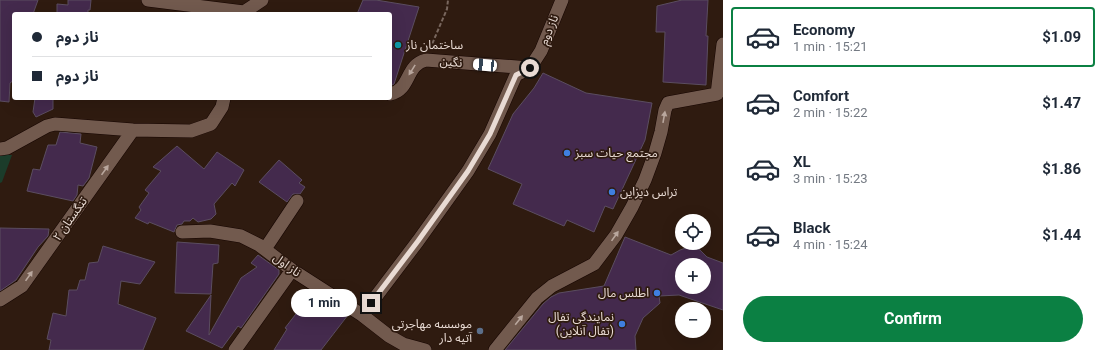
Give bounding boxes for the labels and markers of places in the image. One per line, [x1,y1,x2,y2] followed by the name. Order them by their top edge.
[405,38,463,52] place label: ساختمان ناز
[393,40,403,50] marker: ساختمان ناز
[574,146,658,162] place label: مجتمع حیات سبز
[562,148,572,158] marker: مجتمع حیات سبز
[620,185,678,199] place label: تراس دیزاین
[607,187,617,197] marker: تراس دیزاین
[598,286,649,300] place label: اطلس مال
[652,288,662,298] marker: اطلس مال
[548,310,614,338] place label: نمایندگی تفال (تفال آنلاین)
[392,317,472,345] place label: موسسه مهاجرتی آتیه دار
[617,319,627,329] marker: نمایندگی تفال (تفال آنلاین)
[475,326,485,336] marker: موسسه مهاجرتی آتیه دار

